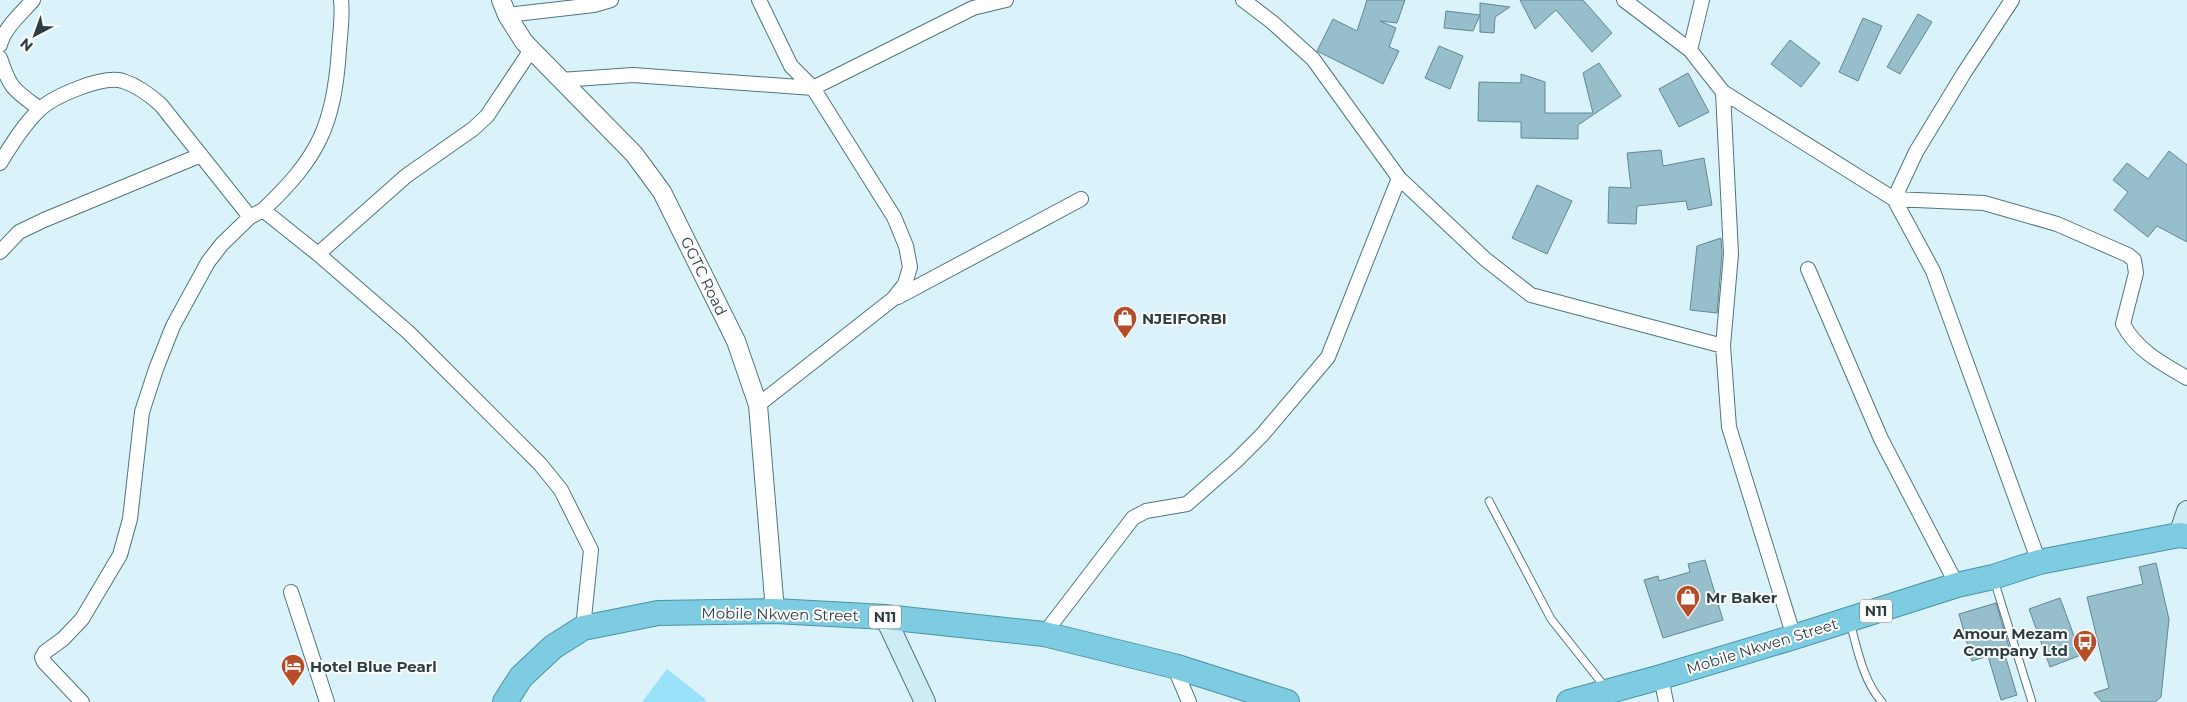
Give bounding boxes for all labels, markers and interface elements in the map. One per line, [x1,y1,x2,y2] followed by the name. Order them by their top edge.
[10,10,60,60] north arrow
[16,34,37,55] text: N
[677,233,731,319] street label: GGTC Road
[1112,305,1138,339] shop icon: NJEIFORBI
[1142,309,1227,328] place label: NJEIFORBI
[1675,584,1701,618] shop icon: Mr Baker
[1706,588,1778,607] place label: Mr Baker
[1860,600,1892,622] road number: N11
[701,603,859,625] street label: Mobile Nkwen Street
[869,606,901,628] road number: N11
[1684,614,1840,678] street label: Mobile Nkwen Street
[1952,624,2068,660] place label: Amour Mezam Company Ltd
[2072,629,2098,663] bus stop icon: Amour Mezam Company Ltd
[280,653,306,687] hotel icon: Hotel Blue Pearl
[310,657,437,676] place label: Hotel Blue Pearl

